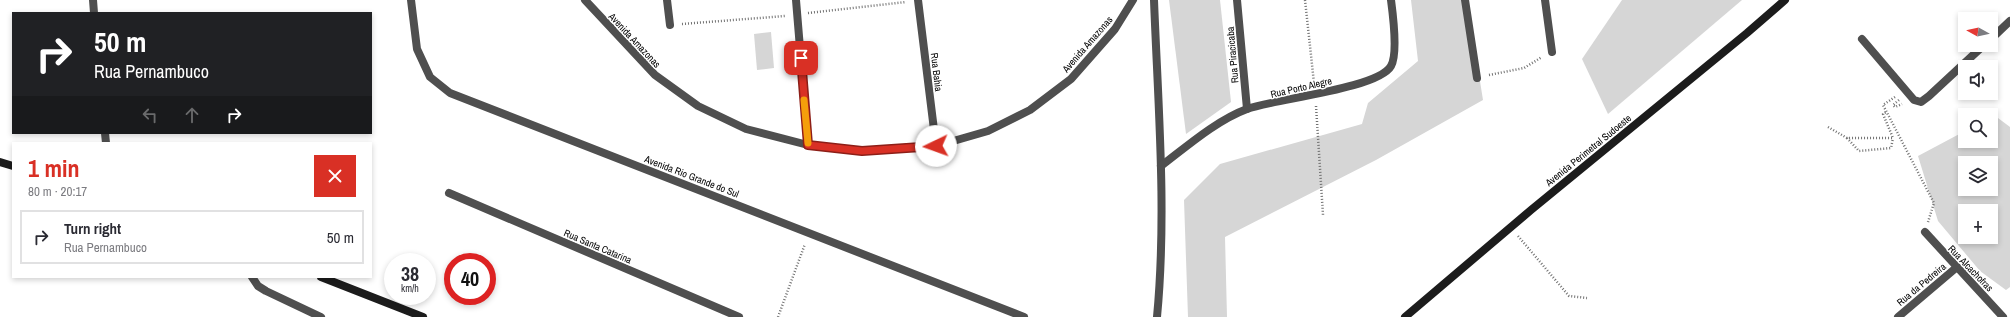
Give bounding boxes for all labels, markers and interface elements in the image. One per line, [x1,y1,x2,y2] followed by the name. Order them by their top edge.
[605,9,663,71] street label: Avenida Amazonas
[1958,12,1998,52] north arrow
[1958,12,1998,244] map controls
[1059,13,1115,76] street label: Avenida Amazonas
[94,23,146,61] text: 50 m
[1224,26,1241,84] street label: Rua Piracicaba
[28,28,80,80] icon: right
[784,41,818,75] pin
[790,47,812,69] icon: arrive
[928,52,945,93] street label: Rua Bahia
[94,59,209,84] text: Rua Pernambuco
[1958,60,1998,100] button: sound
[1269,74,1333,101] street label: Rua Porto Alegre
[139,104,161,126] icon: left
[181,104,203,126] icon: ahead
[223,104,245,126] icon: right
[1958,108,1998,148] button: search
[1542,111,1634,190] street label: Avenida Perimetral Sudoeste
[915,125,957,167] position arrow
[28,152,79,184] text: 1 min
[642,152,741,201] street label: Avenida Rio Grande do Sul
[314,155,356,197] button: close
[1958,156,1998,196] button: layers
[28,183,87,200] text: 80 m · 20:17
[1958,204,1998,244] button: +
[64,218,121,239] text: Turn right
[30,226,52,248] icon: right
[562,226,634,267] street label: Rua Santa Catarina
[327,227,354,248] text: 50 m
[64,239,147,256] text: Rua Pernambuco
[1945,242,1996,294] street label: Rua Alcachofras
[444,253,496,305] speed limit sign: 40
[401,260,419,287] text: 38
[1894,260,1949,309] street label: Rua da Pedreira
[401,282,419,295] text: km/h

